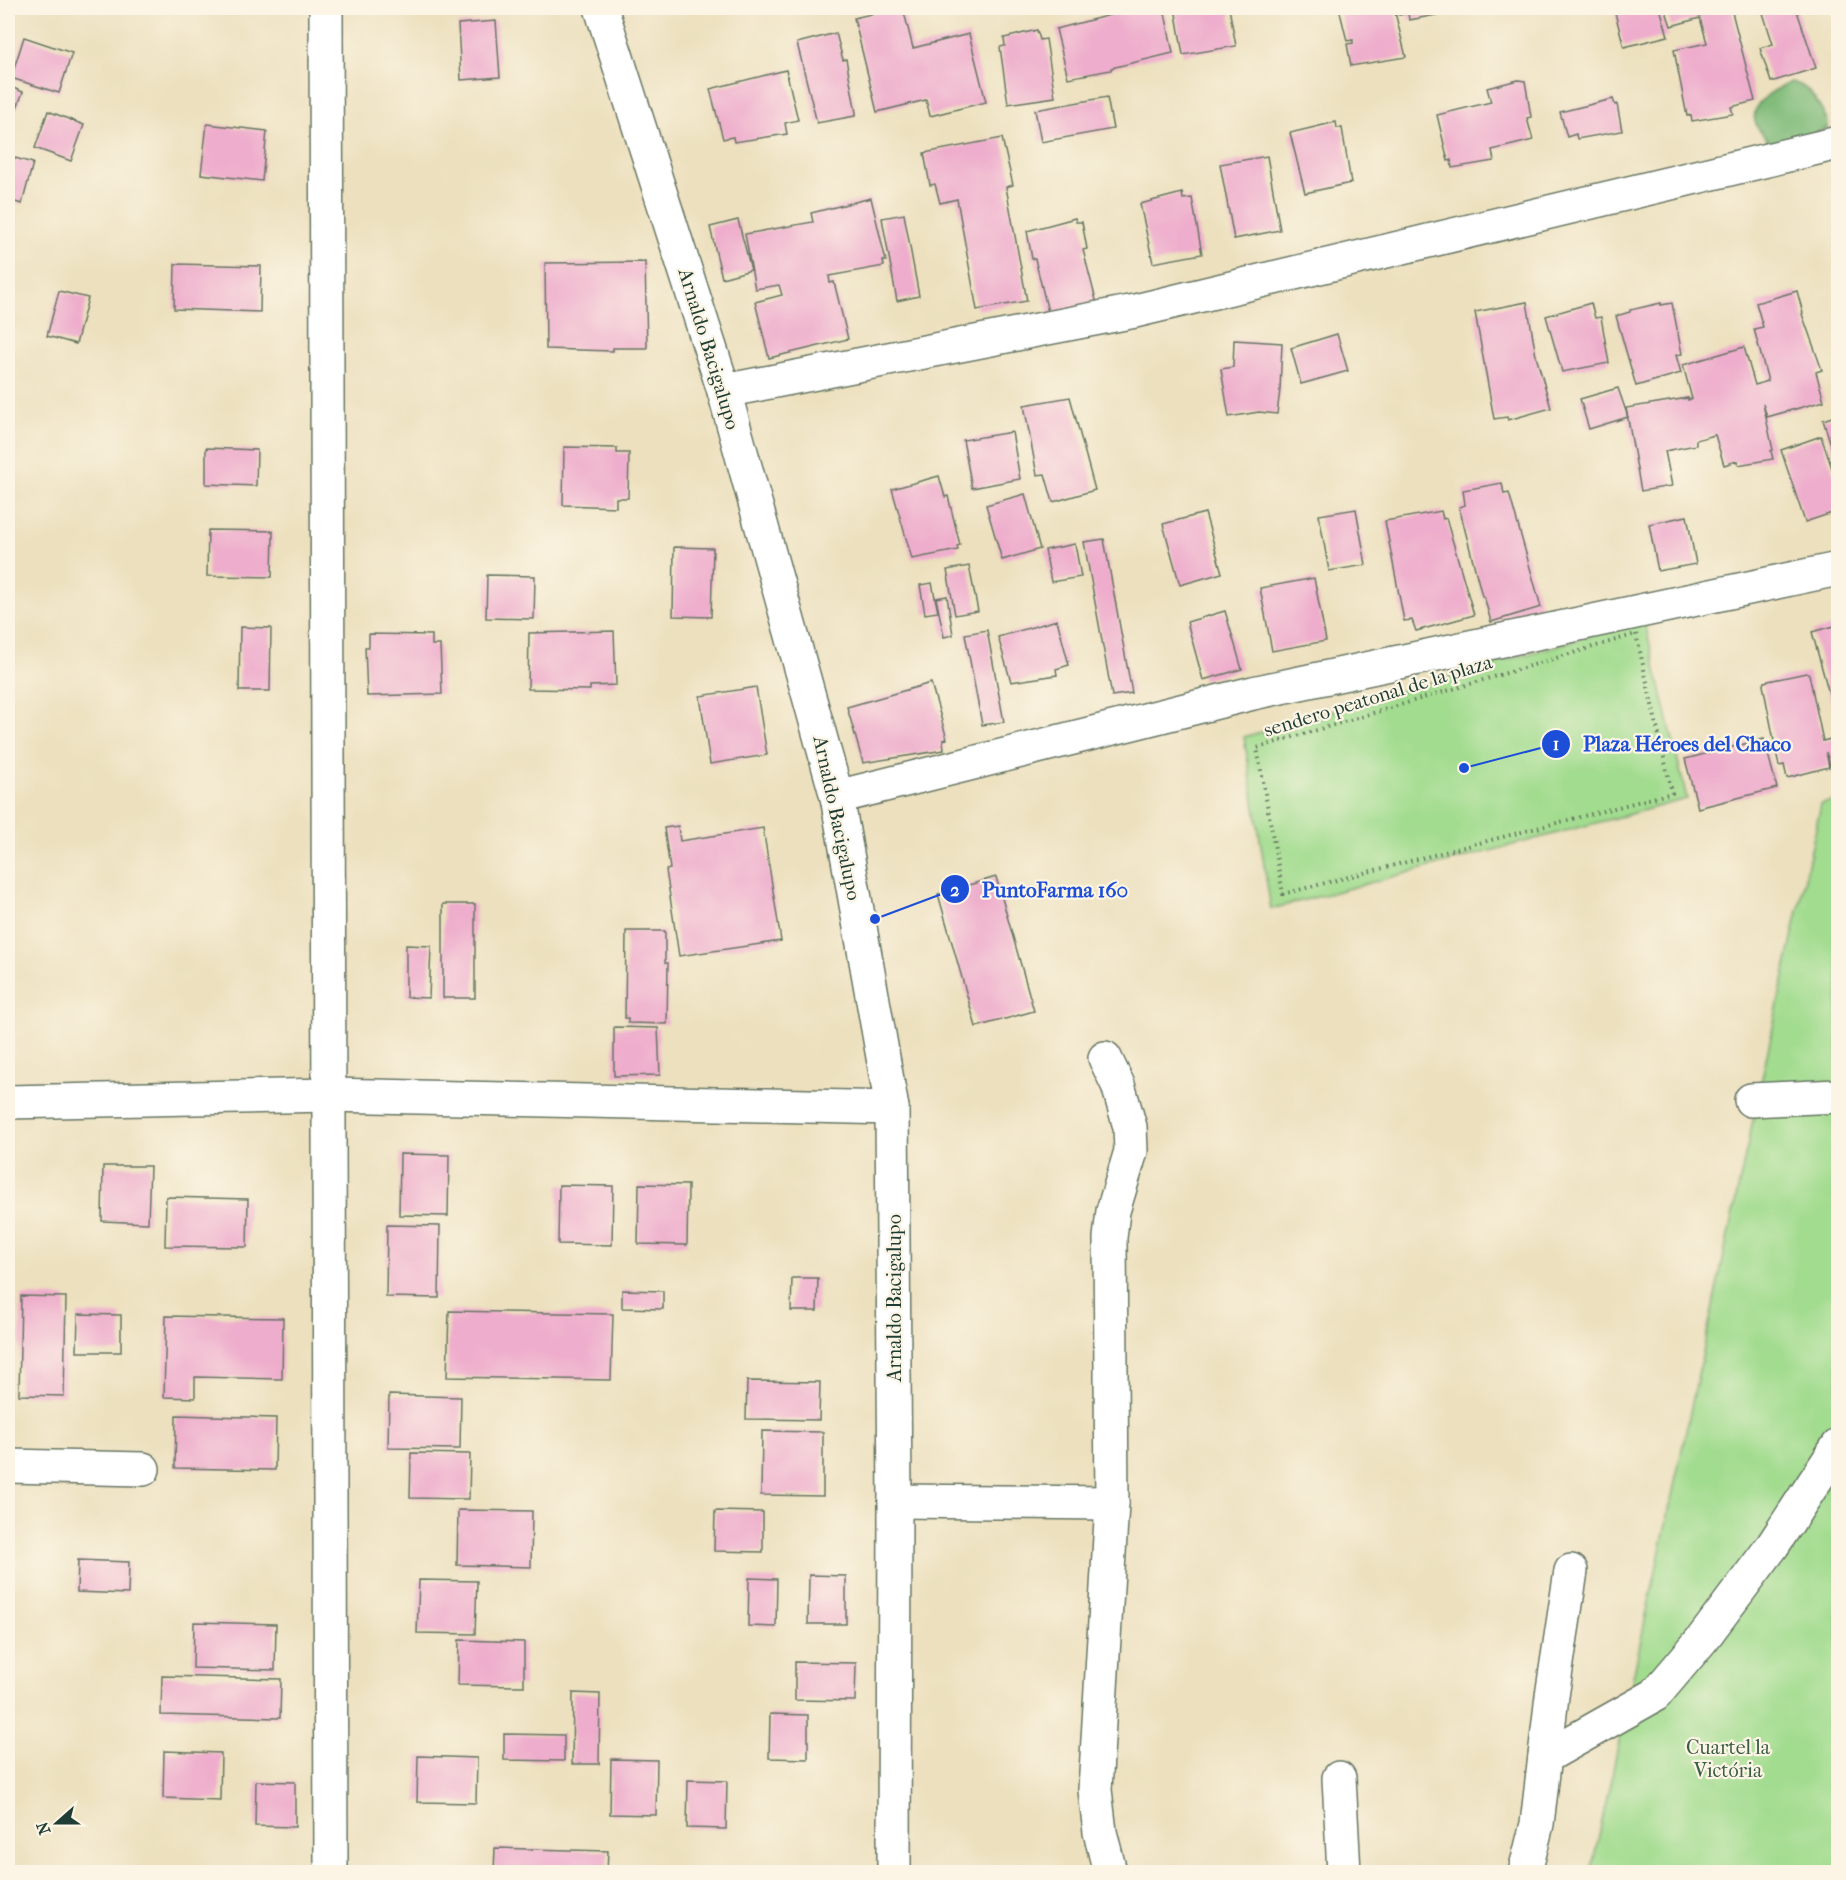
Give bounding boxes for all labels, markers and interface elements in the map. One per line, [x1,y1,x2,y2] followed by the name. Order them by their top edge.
[673,265,744,433] street label: Arnaldo Bacigalupo
[1261,650,1496,742] street label: sendero peatonal de la plaza
[1541,724,1803,763] callout: Plaza Héroes del Chaco
[1583,732,1791,756] text: Plaza Héroes del Chaco
[808,733,866,902] street label: Arnaldo Bacigalupo
[1553,734,1559,755] text: 1
[940,870,1140,909] callout: PuntoFarma 160
[982,878,1128,902] text: PuntoFarma 160
[950,880,960,901] text: 2
[883,1214,906,1383] street label: Arnaldo Bacigalupo
[1686,1736,1771,1782] park label: Cuartel la Victória
[27,1793,87,1853] north arrow
[32,1818,55,1837] text: N

